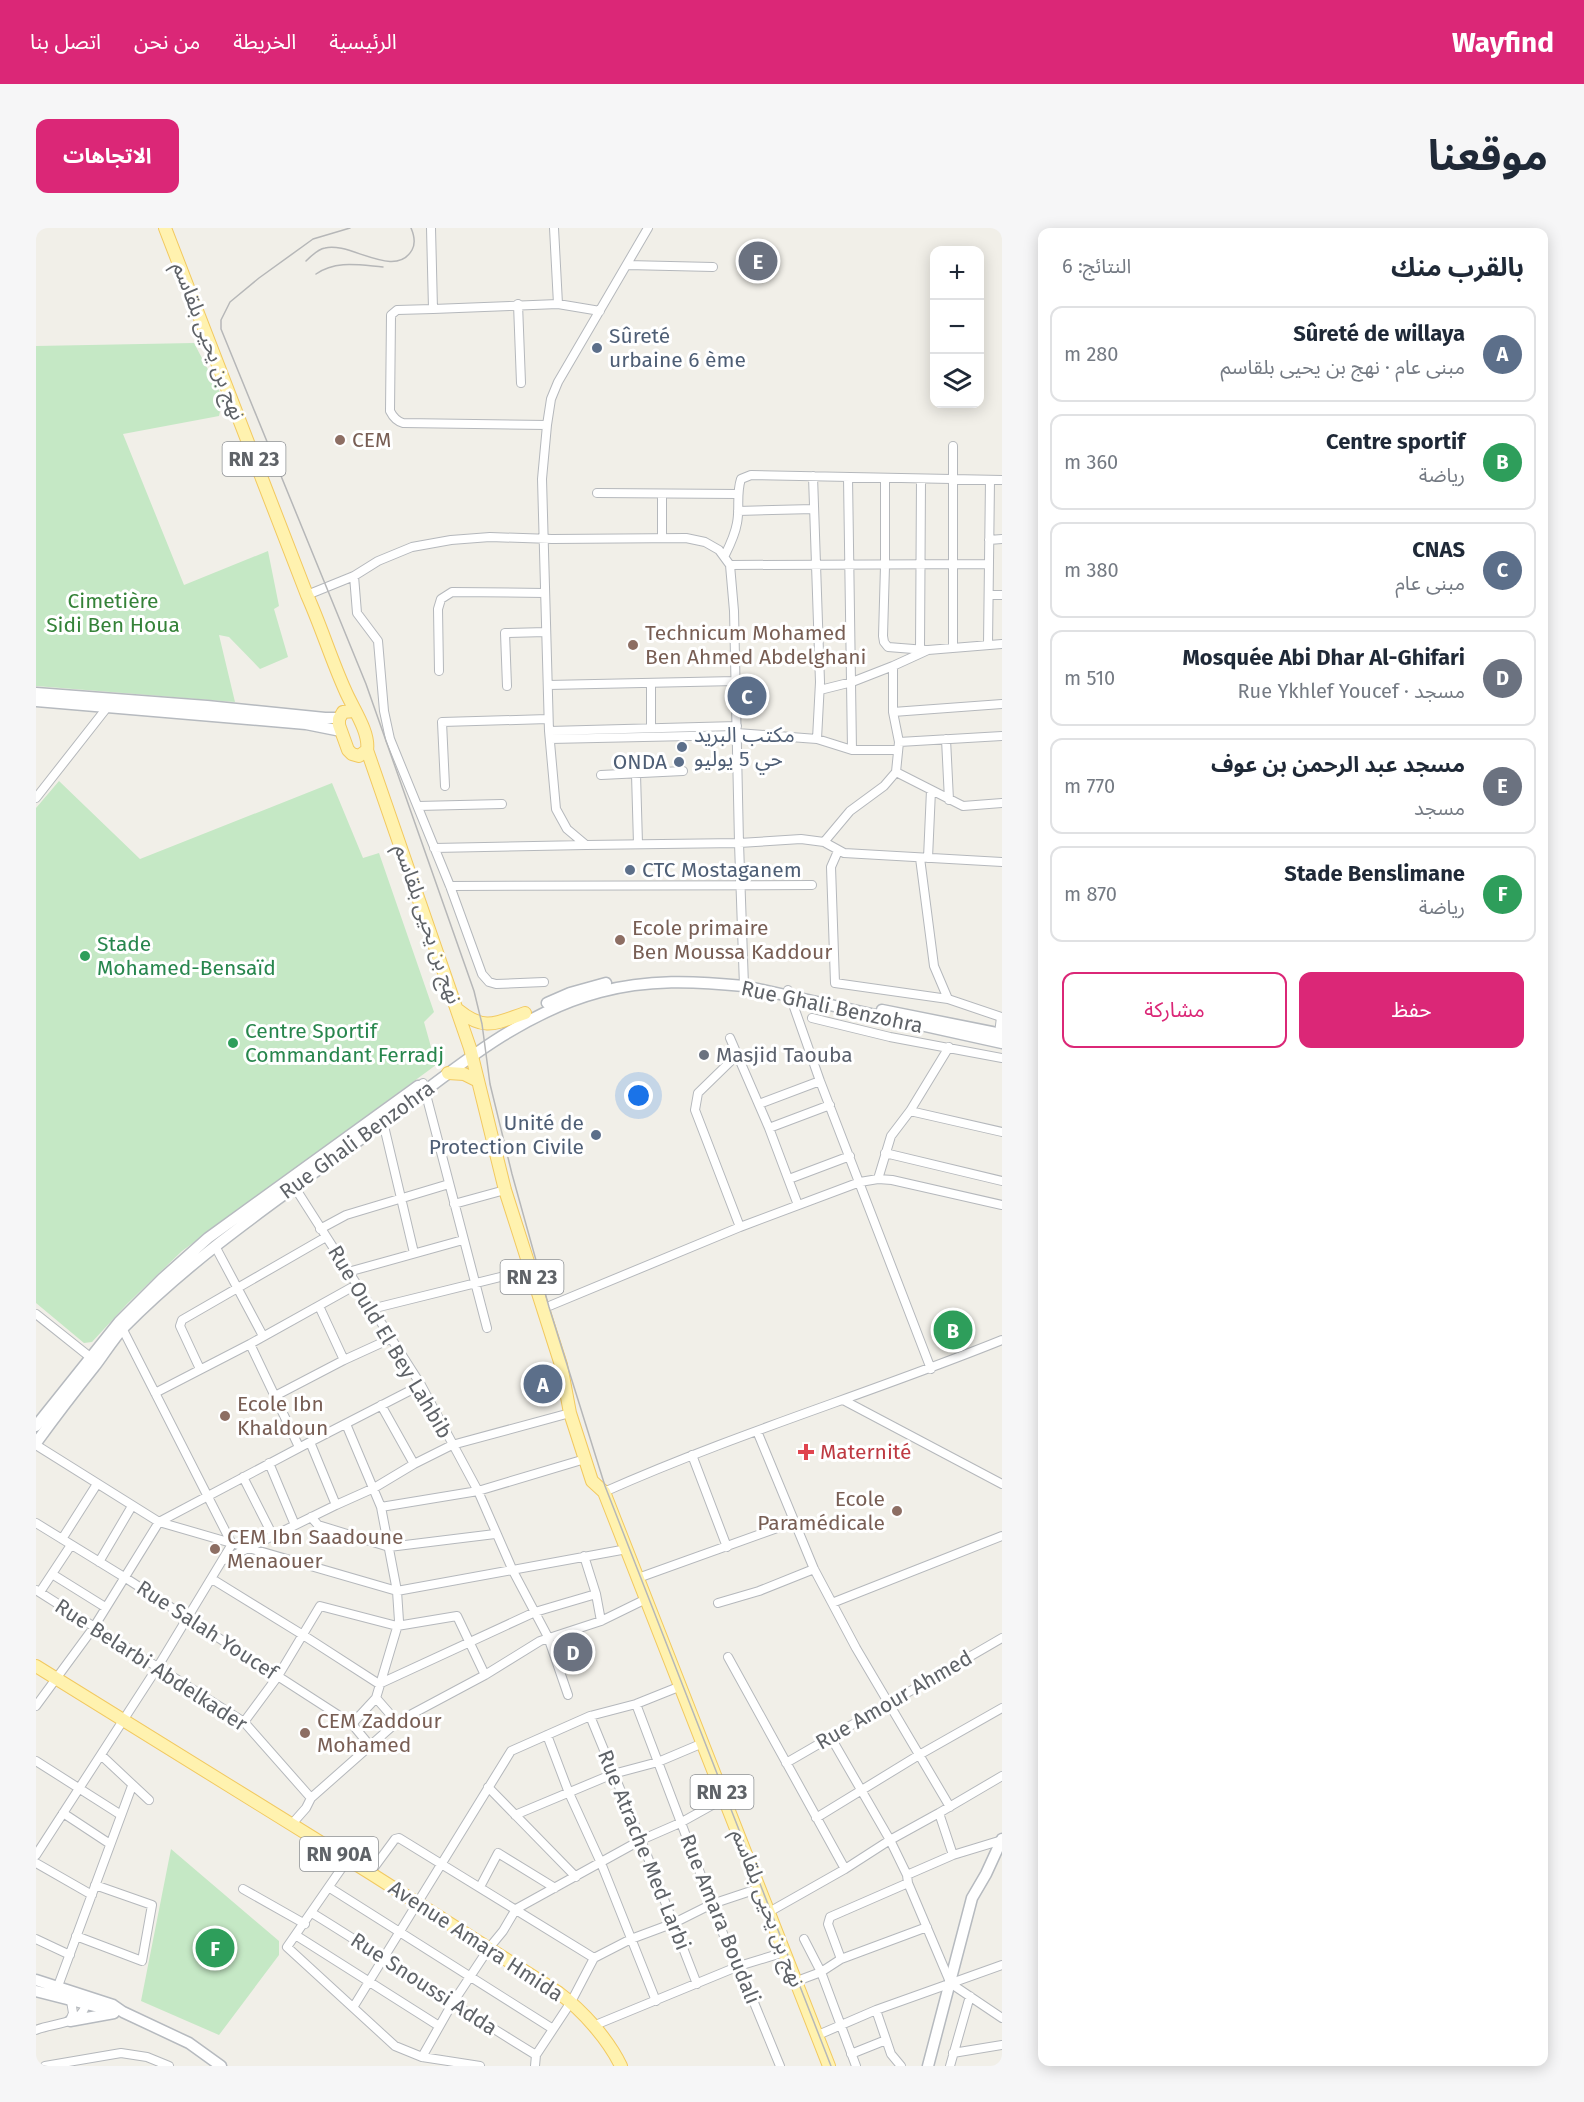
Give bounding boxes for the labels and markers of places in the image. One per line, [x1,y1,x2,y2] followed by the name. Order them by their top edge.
[738,238,778,284] pin: E
[609,323,746,373] place label: Sûreté urbaine 6 ème
[590,341,604,355] marker: Sûreté urbaine 6 ème
[352,427,391,453] place label: CEM
[333,433,347,447] marker: CEM
[645,620,867,670] place label: Technicum Mohamed Ben Ahmed Abdelghani
[626,638,640,652] marker: Technicum Mohamed Ben Ahmed Abdelghani
[728,674,766,718] pin: C
[694,722,795,775] place label: مكتب البريد حي 5 يوليو
[675,740,689,754] marker: مكتب البريد حي 5 يوليو
[613,749,667,775] place label: ONDA
[672,755,686,769] marker: ONDA
[642,857,802,883] place label: CTC Mostaganem
[623,863,637,877] marker: CTC Mostaganem
[632,915,832,965] place label: Ecole primaire Ben Moussa Kaddour
[97,931,276,981] place label: Stade Mohamed-Bensaïd
[613,933,627,947] marker: Ecole primaire Ben Moussa Kaddour
[78,949,92,963] marker: Stade Mohamed-Bensaïd
[245,1018,444,1068] place label: Centre Sportif Commandant Ferradj
[226,1036,240,1050] marker: Centre Sportif Commandant Ferradj
[716,1042,853,1068] place label: Masjid Taouba
[697,1048,711,1062] marker: Masjid Taouba
[429,1110,584,1160] place label: Unité de Protection Civile
[589,1128,603,1142] marker: Unité de Protection Civile
[934,1308,972,1352] pin: B
[524,1362,562,1406] pin: A
[237,1391,328,1441] place label: Ecole Ibn Khaldoun
[218,1409,232,1423] marker: Ecole Ibn Khaldoun
[820,1439,912,1465] place label: Maternité
[797,1443,815,1461] marker: Maternité
[757,1486,885,1536] place label: Ecole Paramédicale
[890,1504,904,1518] marker: Ecole Paramédicale
[227,1524,403,1574] place label: CEM Ibn Saadoune Menaouer
[208,1542,222,1556] marker: CEM Ibn Saadoune Menaouer
[554,1630,592,1674] pin: D
[317,1708,442,1758] place label: CEM Zaddour Mohamed
[298,1726,312,1740] marker: CEM Zaddour Mohamed
[196,1926,234,1970] pin: F

